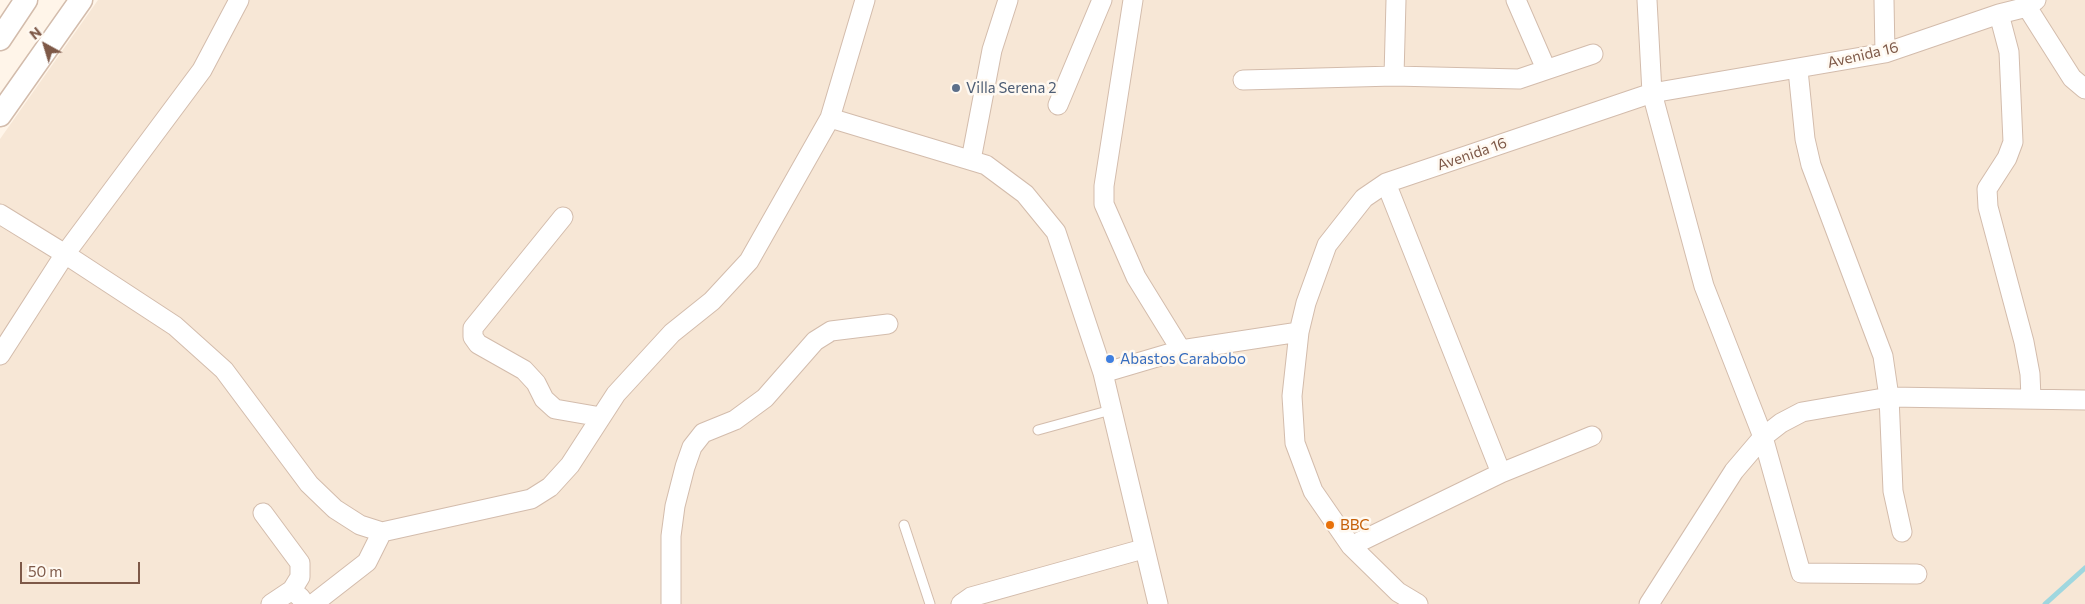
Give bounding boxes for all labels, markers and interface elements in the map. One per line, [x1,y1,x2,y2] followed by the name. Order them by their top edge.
[20,20,70,70] north arrow
[26,23,45,43] text: N
[1826,38,1900,72] street label: Avenida 16
[966,79,1056,97] place label: Villa Serena 2
[950,82,962,94] marker: Villa Serena 2
[1435,134,1509,174] street label: Avenida 16
[1120,350,1246,368] place label: Abastos Carabobo
[1104,353,1116,365] marker: Abastos Carabobo
[1340,516,1370,534] place label: BBC
[1324,519,1336,531] marker: BBC
[22,552,142,584] scale bar
[28,562,62,580] text: 50 m

